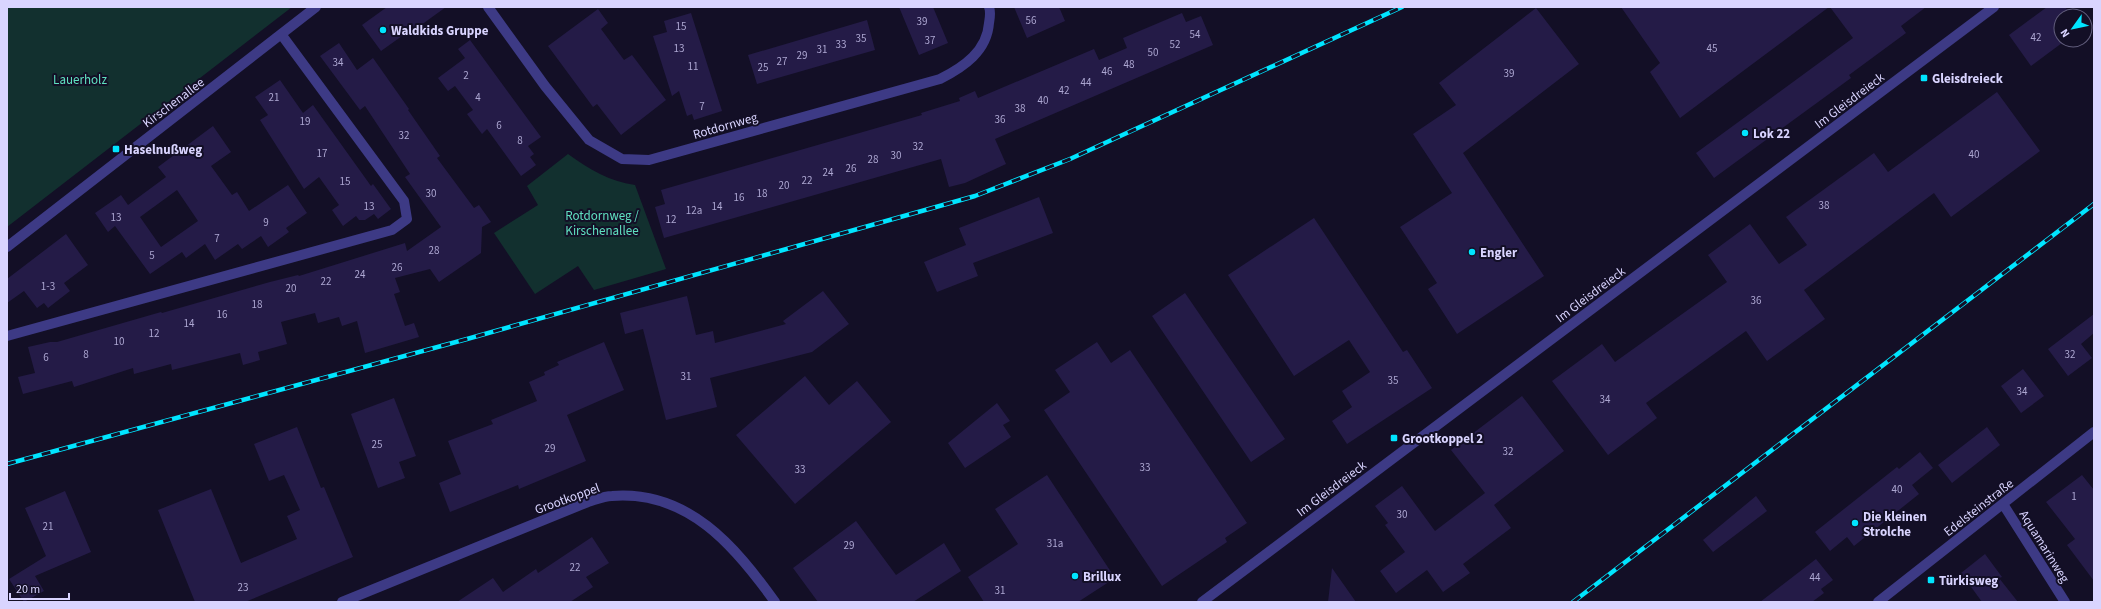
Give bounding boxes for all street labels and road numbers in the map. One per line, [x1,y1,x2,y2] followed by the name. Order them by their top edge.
[1811,68,1889,133] street label: Im Gleisdreieck
[139,74,208,132] street label: Kirschenallee
[691,108,760,144] street label: Rotdornweg
[1552,262,1630,327] street label: Im Gleisdreieck
[1293,456,1371,521] street label: Im Gleisdreieck
[1940,475,2017,541] street label: Edelsteinstraße
[532,479,602,519] street label: Grootkoppel
[2015,507,2074,587] street label: Aquamarinweg

